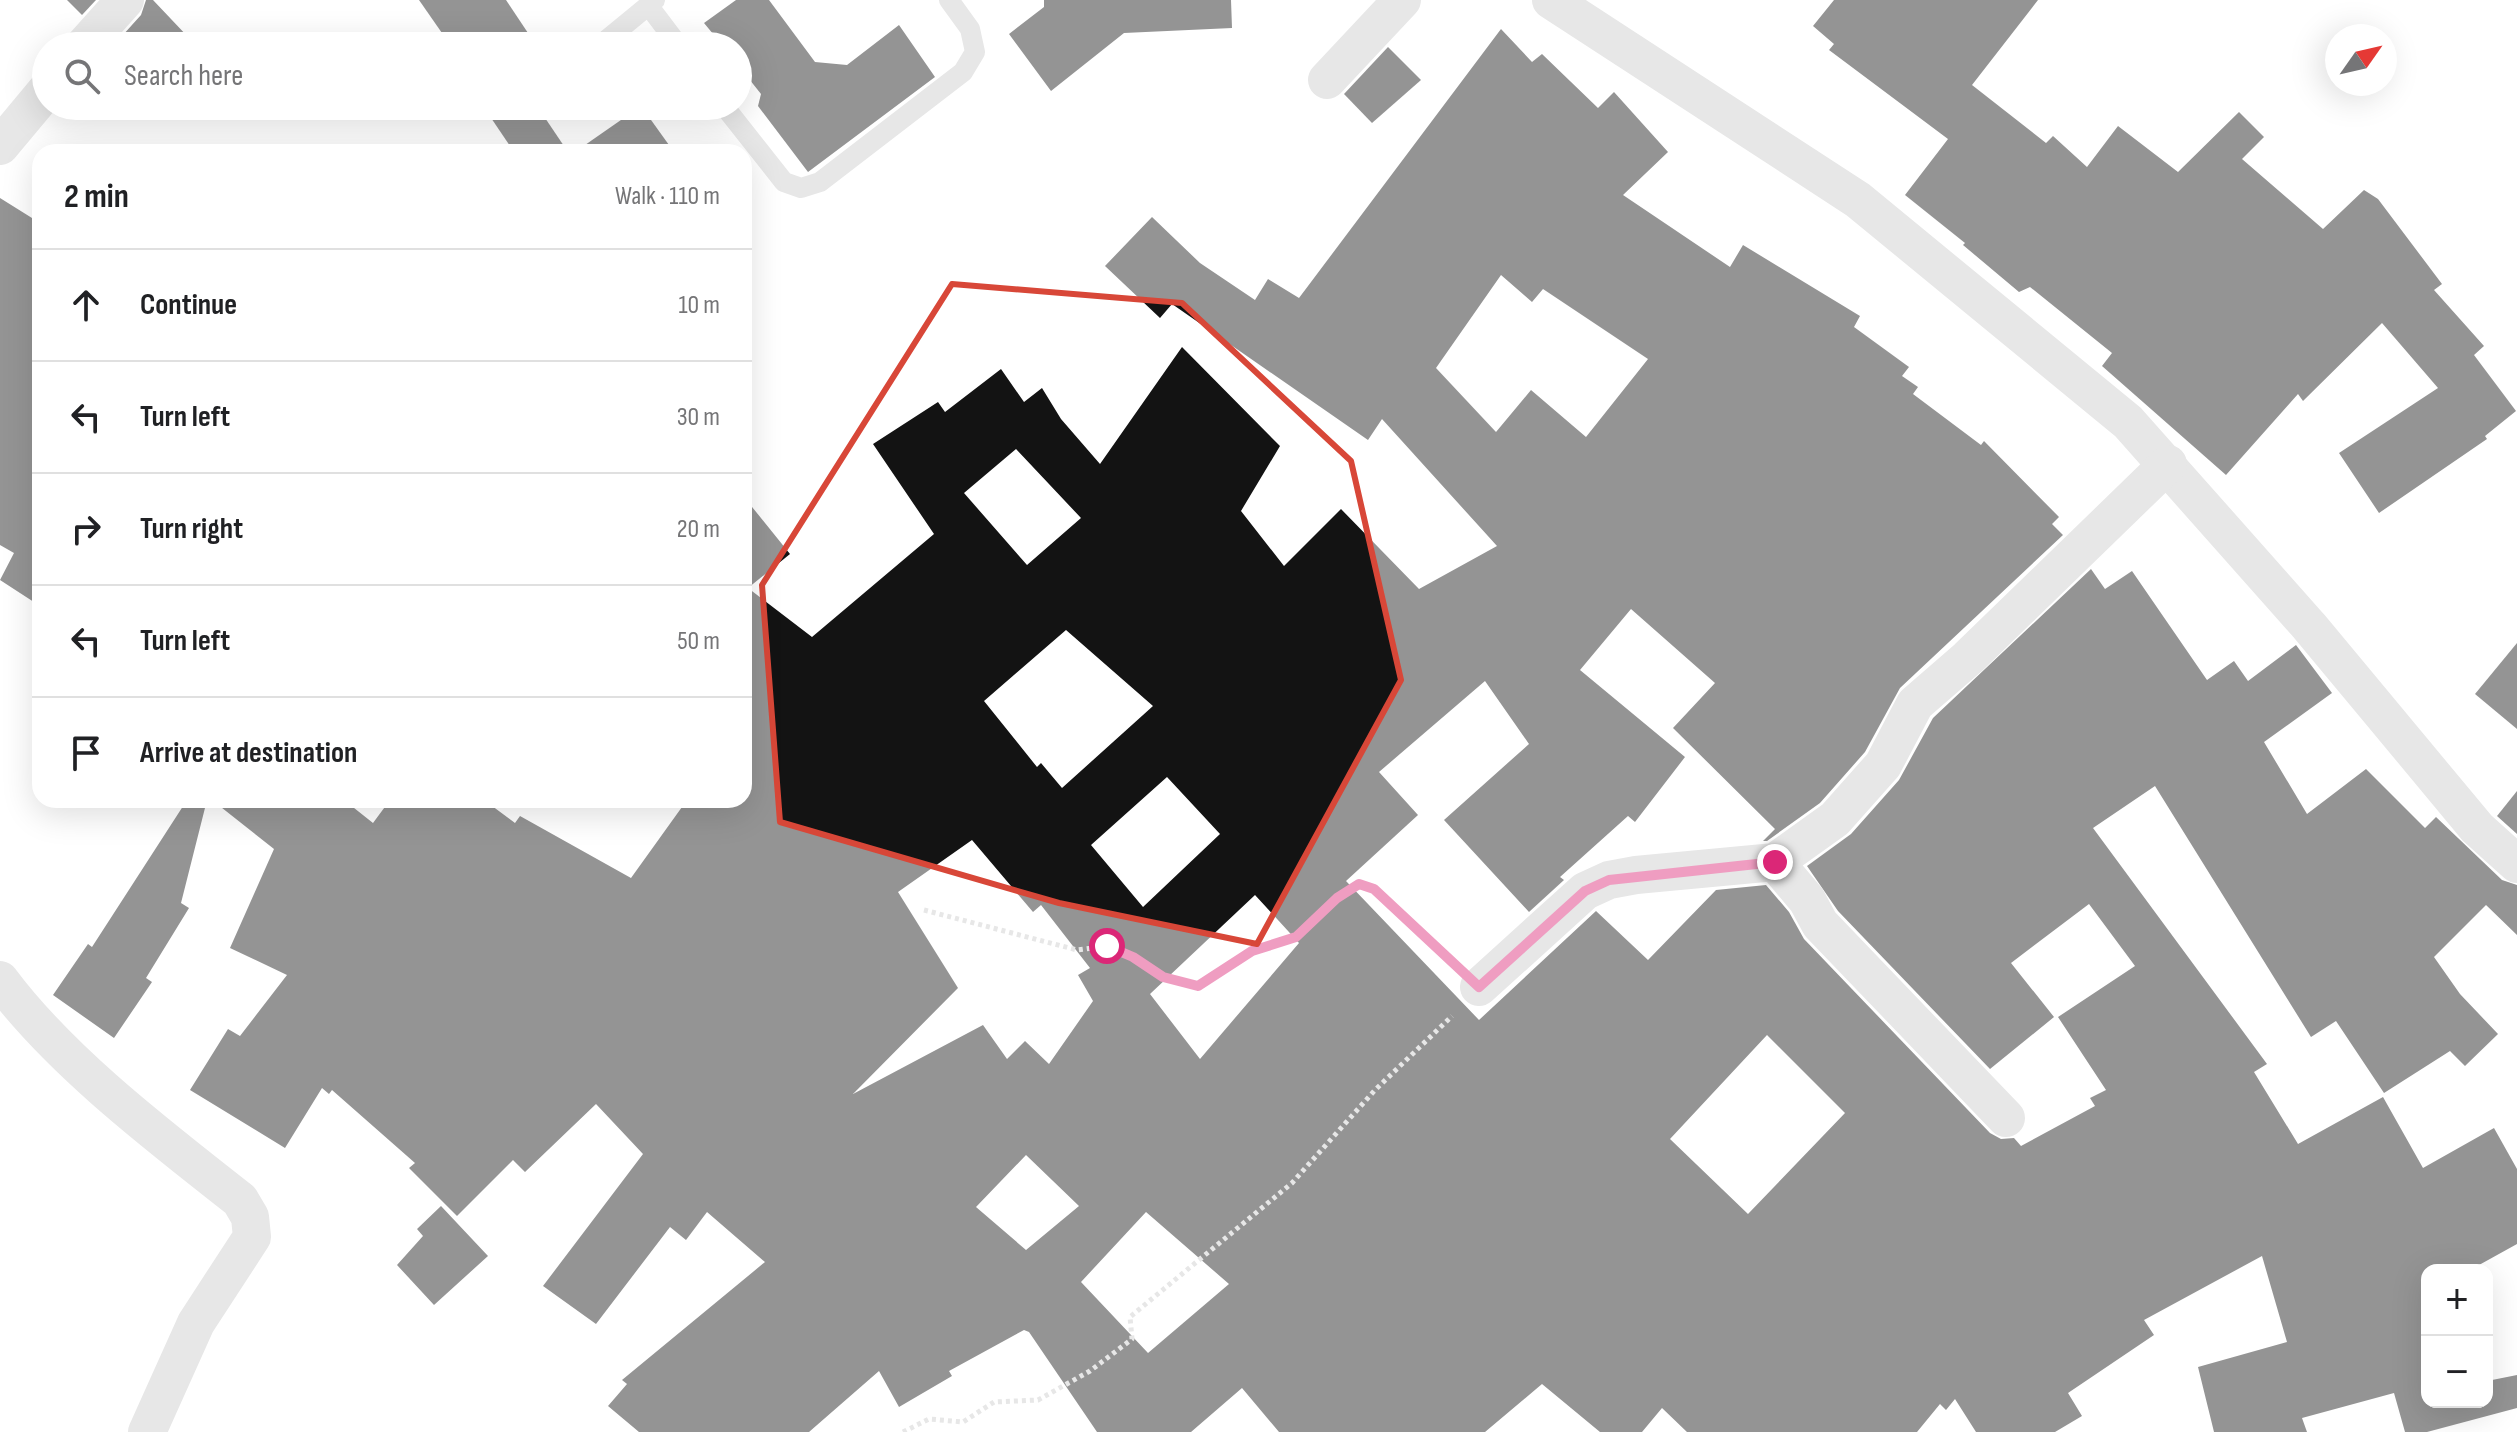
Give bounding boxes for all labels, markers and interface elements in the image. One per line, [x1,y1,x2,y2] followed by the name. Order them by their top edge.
[2325,24,2397,96] north arrow
[32,32,752,120] search box
[60,54,104,98] icon: search
[124,58,243,94] text: Search here
[64,176,129,217] text: 2 min
[615,181,720,212] text: Walk · 110 m
[64,283,108,327] icon: ahead
[140,287,237,323] text: Continue
[678,290,720,321] text: 10 m
[64,395,108,439] icon: left
[140,399,230,435] text: Turn left
[677,402,720,433] text: 30 m
[64,507,108,551] icon: right
[140,511,243,547] text: Turn right
[677,514,720,545] text: 20 m
[64,619,108,663] icon: left
[140,623,230,659] text: Turn left
[677,626,720,657] text: 50 m
[64,731,108,775] icon: arrive
[140,735,357,771] text: Arrive at destination
[1757,844,1793,880] route end
[1089,928,1125,964] route start
[2421,1264,2493,1408] map controls
[2421,1264,2493,1336] button: +
[2421,1336,2493,1408] button: −

